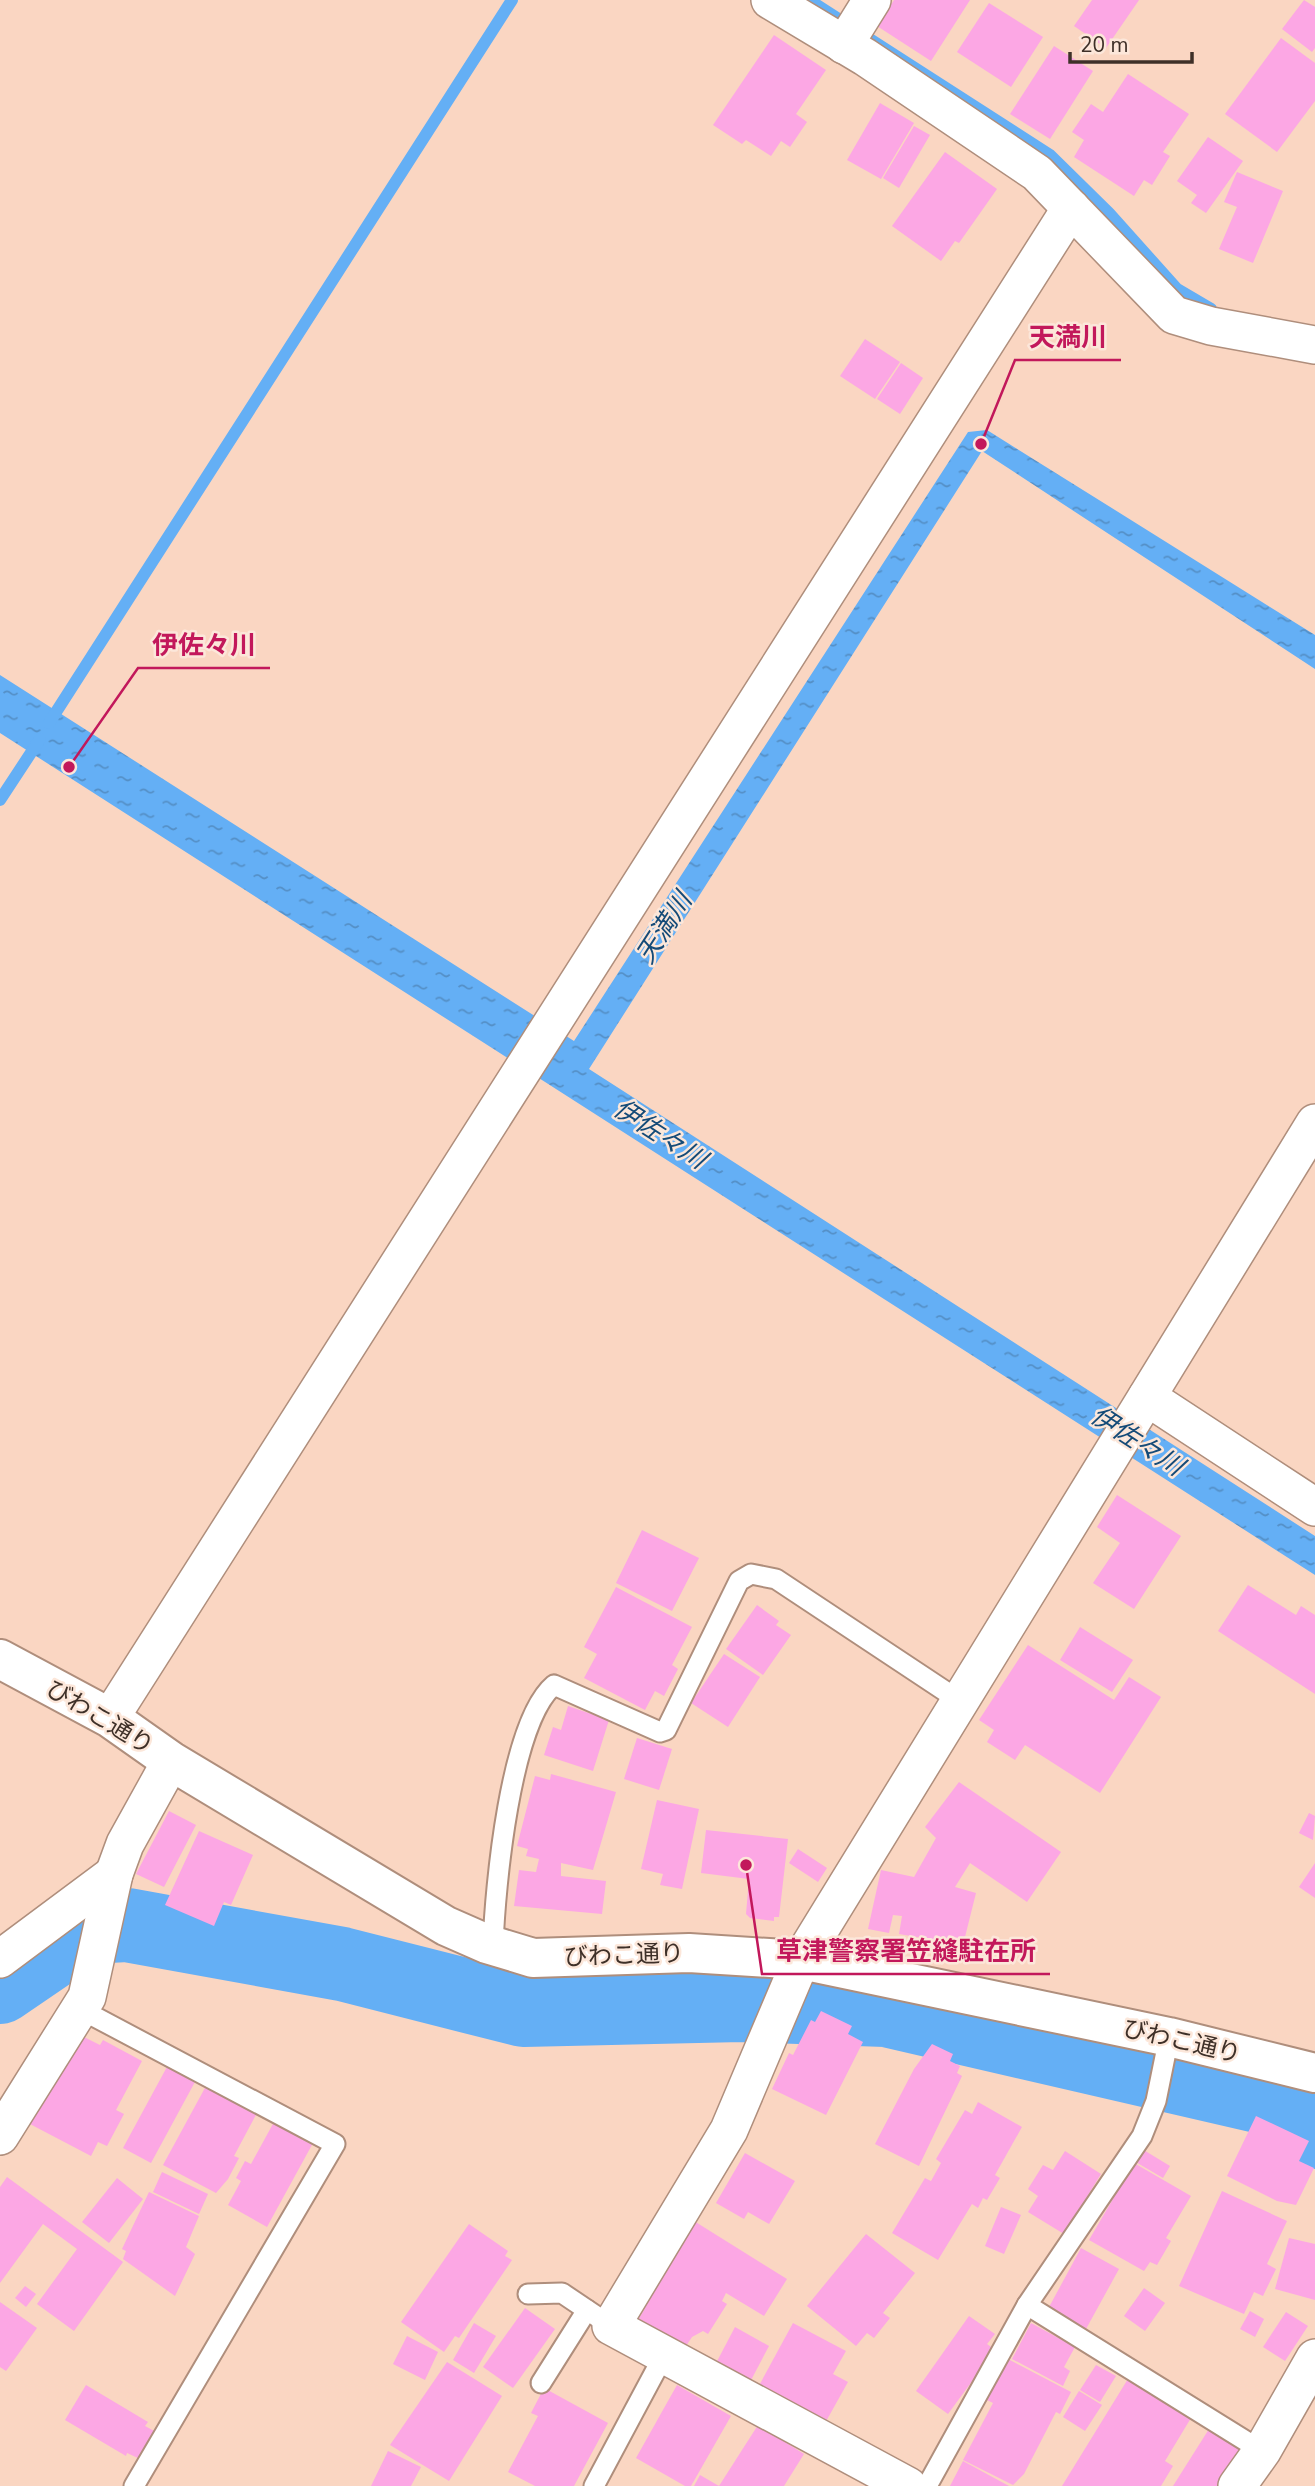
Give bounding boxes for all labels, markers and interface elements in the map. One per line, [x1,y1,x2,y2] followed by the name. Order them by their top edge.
[1070,21,1192,65] scale bar
[1080,31,1129,59] text: 20 m
[1015,313,1121,360] callout: 天満川
[1029,320,1107,355] text: 天満川
[138,621,270,668] callout: 伊佐々川
[152,628,256,663] text: 伊佐々川
[628,883,702,970] water label: 天満川
[607,1091,716,1179] water label: 伊佐々川
[1084,1398,1193,1486] water label: 伊佐々川
[40,1672,160,1762] street label: びわこ通り
[762,1927,1050,1974] callout: 草津警察署笠縫駐在所
[776,1934,1036,1969] text: 草津警察署笠縫駐在所
[563,1937,685,1973] street label: びわこ通り
[1120,2012,1244,2070] street label: びわこ通り

